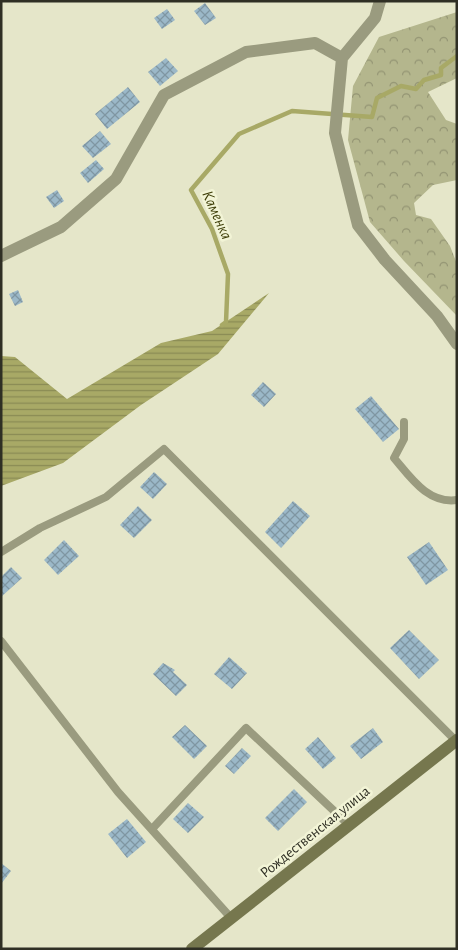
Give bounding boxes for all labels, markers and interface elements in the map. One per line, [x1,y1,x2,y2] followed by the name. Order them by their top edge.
[199,188,235,242] water label: Каменка
[257,783,373,881] street label: Рождественская улица

